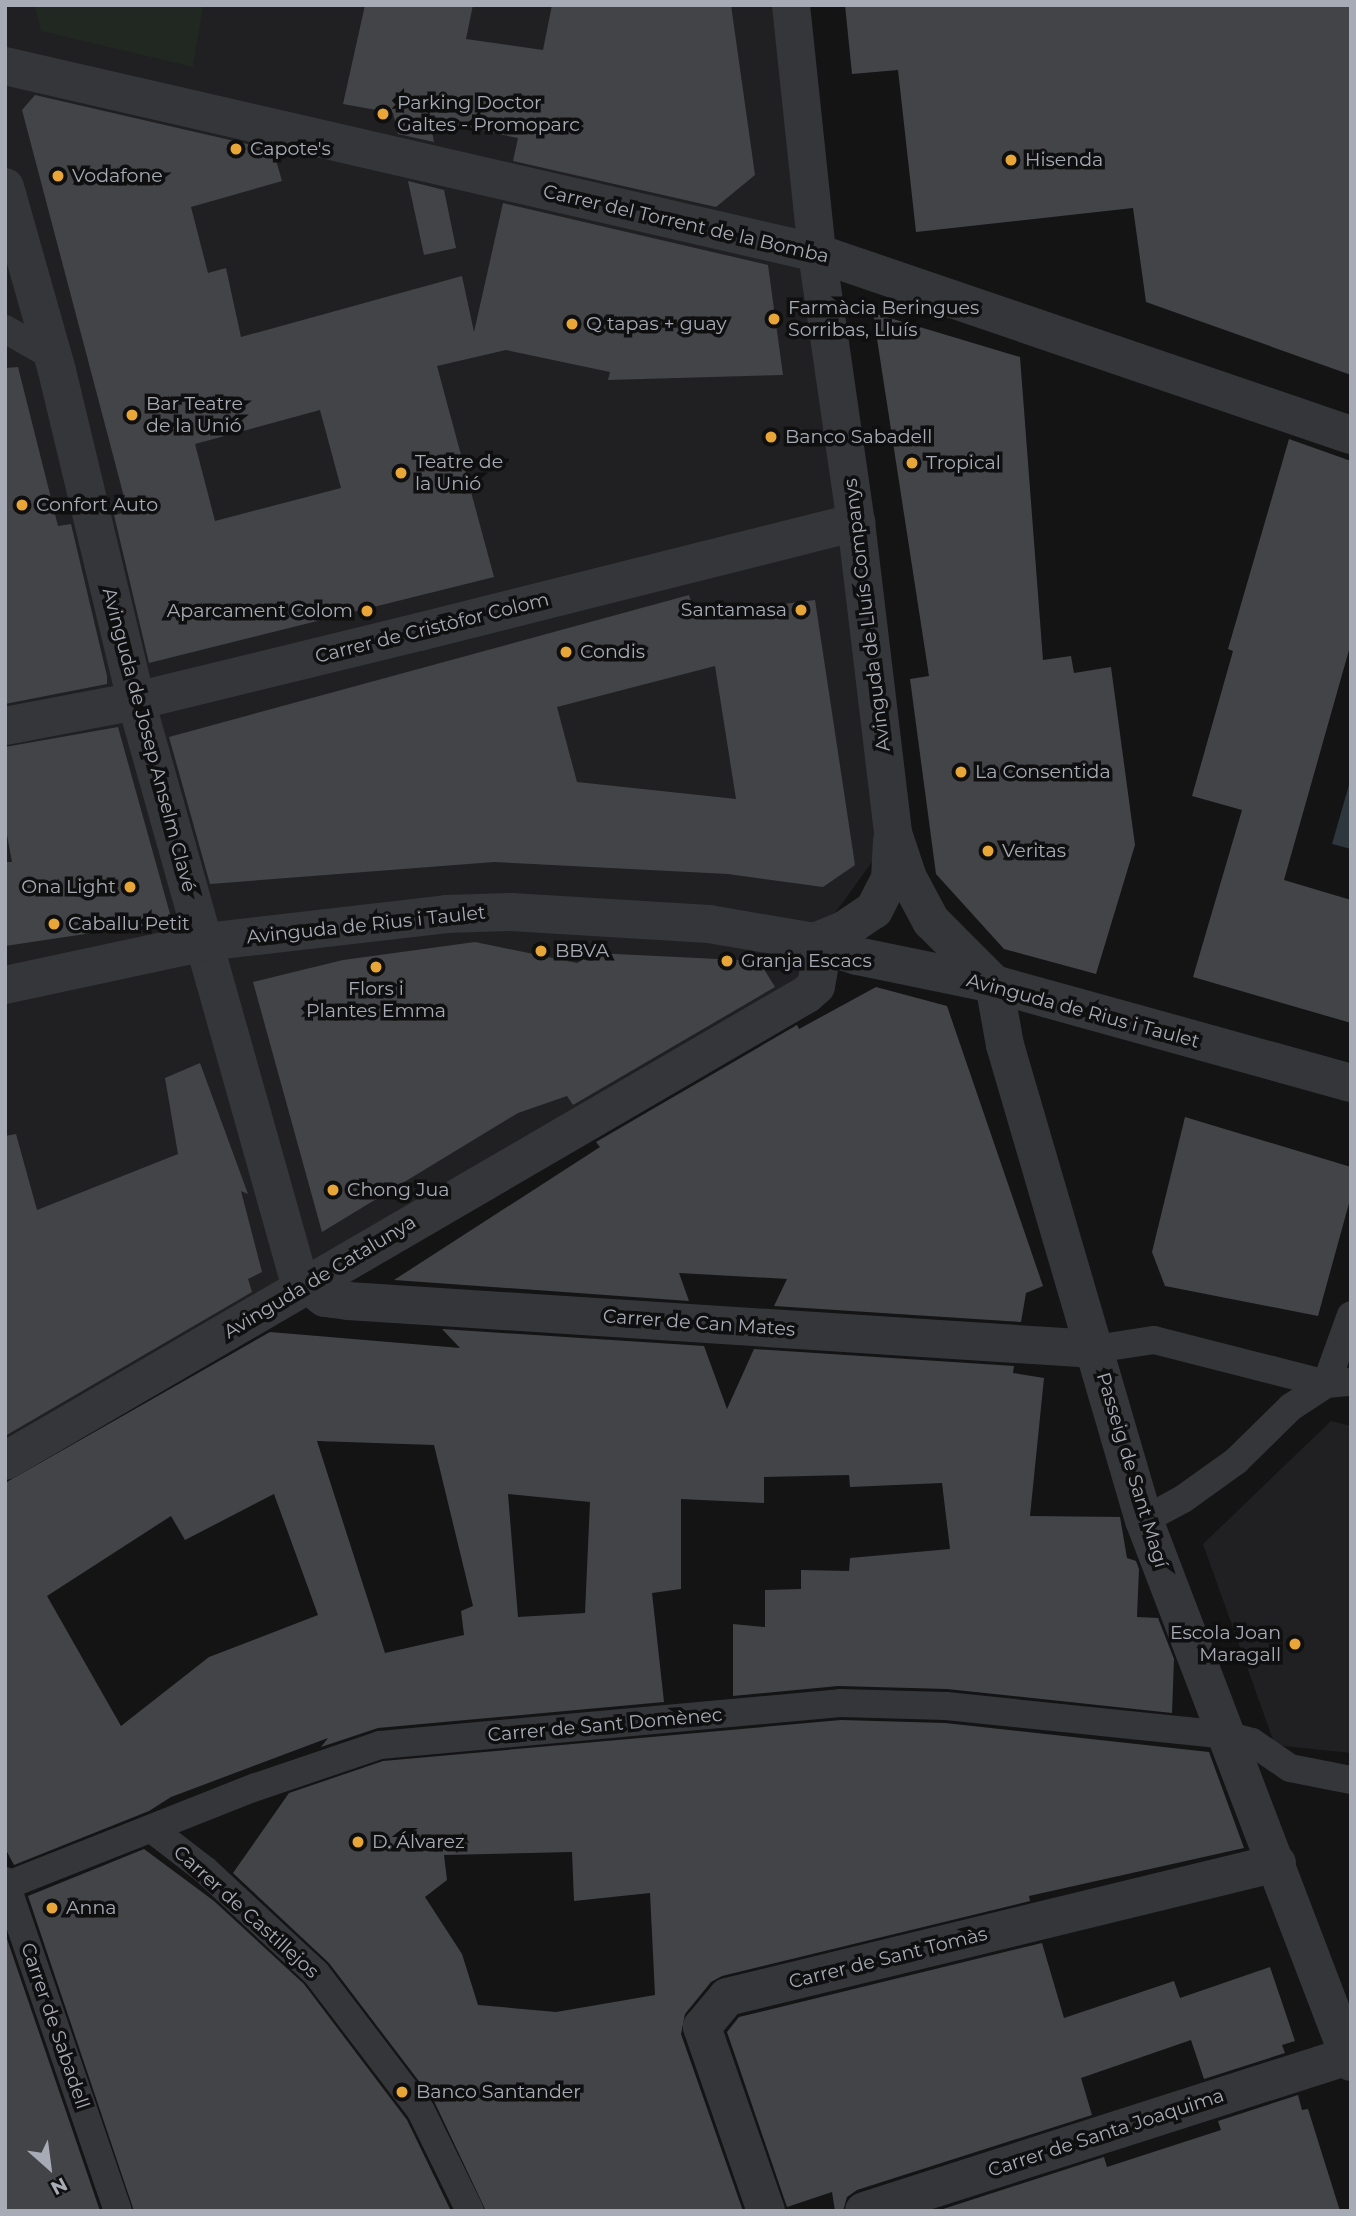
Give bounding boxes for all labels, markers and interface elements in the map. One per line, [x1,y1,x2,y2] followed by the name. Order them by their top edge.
[397,92,580,136] place label: Parking Doctor Galtes - Promoparc
[375,106,391,122] marker: Parking Doctor Galtes - Promoparc
[250,138,331,160] place label: Capote's
[228,141,244,157] marker: Capote's
[1025,149,1103,171] place label: Hisenda
[1003,152,1019,168] marker: Hisenda
[72,165,163,187] place label: Vodafone
[50,168,66,184] marker: Vodafone
[541,180,831,268] street label: Carrer del Torrent de la Bomba
[788,297,979,341] place label: Farmàcia Beringues Sorribas, Lluís
[766,311,782,327] marker: Farmàcia Beringues Sorribas, Lluís
[586,313,727,335] place label: Q tapas + guay
[564,316,580,332] marker: Q tapas + guay
[146,393,243,437] place label: Bar Teatre de la Unió
[124,407,140,423] marker: Bar Teatre de la Unió
[785,426,932,448] place label: Banco Sabadell
[763,429,779,445] marker: Banco Sabadell
[415,451,503,495] place label: Teatre de la Unió
[926,452,1001,474] place label: Tropical
[904,455,920,471] marker: Tropical
[393,465,409,481] marker: Teatre de la Unió
[839,477,895,753] street label: Avinguda de Lluís Companys
[36,494,158,516] place label: Confort Auto
[14,497,30,513] marker: Confort Auto
[97,585,201,895] street label: Avinguda de Josep Anselm Clavé
[313,588,551,668] street label: Carrer de Cristòfor Colom
[681,599,787,621] place label: Santamasa
[167,600,353,622] place label: Aparcament Colom
[793,602,809,618] marker: Santamasa
[359,603,375,619] marker: Aparcament Colom
[580,641,645,663] place label: Condis
[558,644,574,660] marker: Condis
[975,761,1111,783] place label: La Consentida
[953,764,969,780] marker: La Consentida
[1002,840,1066,862] place label: Veritas
[980,843,996,859] marker: Veritas
[21,876,116,898] place label: Ona Light
[122,879,138,895] marker: Ona Light
[245,901,487,949] street label: Avinguda de Rius i Taulet
[68,913,190,935] place label: Caballu Petit
[46,916,62,932] marker: Caballu Petit
[555,940,609,962] place label: BBVA
[533,943,549,959] marker: BBVA
[741,950,872,972] place label: Granja Escacs
[719,953,735,969] marker: Granja Escacs
[368,959,384,975] marker: Flors i Plantes Emma
[964,969,1202,1053] street label: Avinguda de Rius i Taulet
[306,978,446,1022] place label: Flors i Plantes Emma
[347,1179,450,1201] place label: Chong Jua
[325,1182,341,1198] marker: Chong Jua
[220,1211,420,1343] street label: Avinguda de Catalunya
[602,1305,796,1341] street label: Carrer de Can Mates
[1091,1370,1173,1570] street label: Passeig de Sant Magí
[1170,1622,1281,1666] place label: Escola Joan Maragall
[1287,1636,1303,1652] marker: Escola Joan Maragall
[487,1703,723,1747] street label: Carrer de Sant Domènec
[372,1831,465,1853] place label: D. Álvarez
[350,1834,366,1850] marker: D. Álvarez
[169,1841,323,1983] street label: Carrer de Castillejos
[66,1897,117,1919] place label: Anna
[44,1900,60,1916] marker: Anna
[786,1922,990,1994] street label: Carrer de Sant Tomàs
[16,1940,94,2112] street label: Carrer de Sabadell
[416,2081,581,2103] place label: Banco Santander
[394,2084,410,2100] marker: Banco Santander
[985,2084,1227,2182] street label: Carrer de Santa Joaquima
[14,2132,84,2202] north arrow
[47,2172,71,2200] text: N

